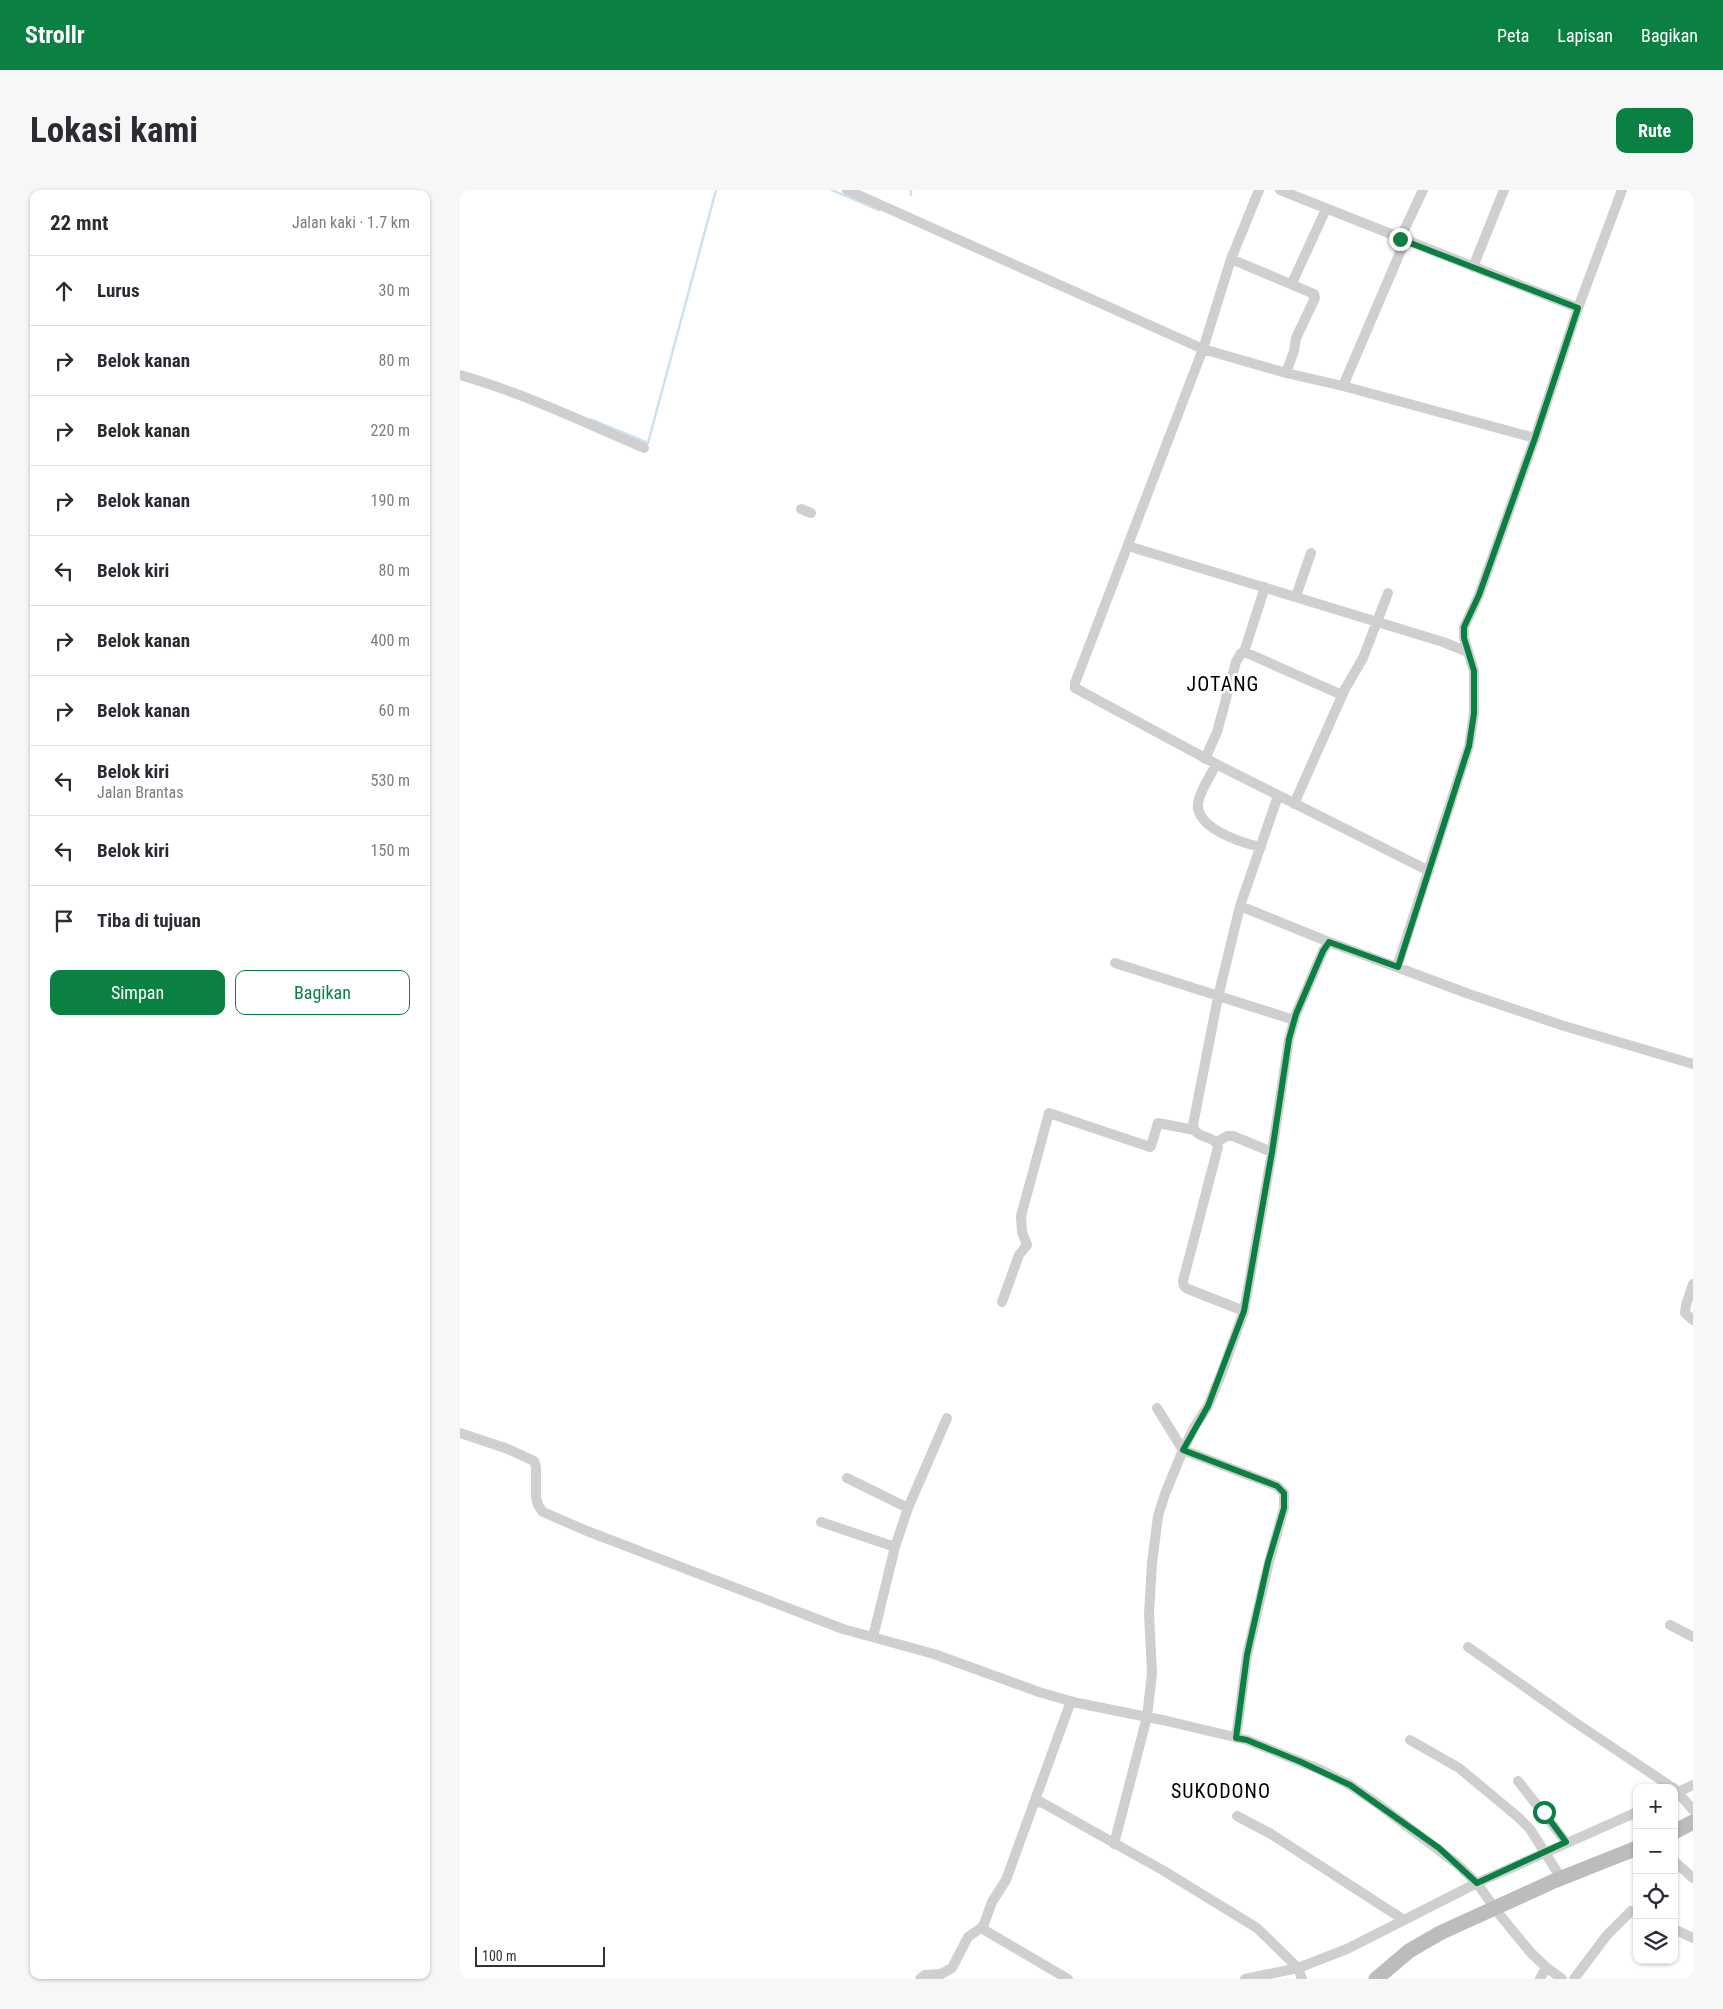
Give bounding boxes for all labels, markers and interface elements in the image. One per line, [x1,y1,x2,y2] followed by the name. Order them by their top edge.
[25,21,85,49] text: Strollr
[1497,25,1529,46] text: Peta
[1557,25,1613,46] text: Lapisan
[1641,25,1698,46] text: Bagikan
[1616,108,1693,153] button: Rute
[30,110,198,151] text: Lokasi kami
[50,211,108,235] text: 22 mnt
[292,213,410,232] text: Jalan kaki · 1.7 km
[1389,228,1412,251] route end
[50,277,78,305] icon: ahead
[97,279,140,302] text: Lurus
[378,281,410,300] text: 30 m
[50,347,78,375] icon: right
[97,349,190,372] text: Belok kanan
[378,351,410,370] text: 80 m
[50,417,78,445] icon: right
[97,419,190,442] text: Belok kanan
[371,421,410,440] text: 220 m
[50,487,78,515] icon: right
[97,489,190,512] text: Belok kanan
[371,491,410,510] text: 190 m
[50,557,78,585] icon: left
[97,559,169,582] text: Belok kiri
[378,561,410,580] text: 80 m
[50,627,78,655] icon: right
[97,629,190,652] text: Belok kanan
[371,631,410,650] text: 400 m
[1187,672,1259,696] district label: JOTANG
[50,697,78,725] icon: right
[97,699,190,722] text: Belok kanan
[378,701,410,720] text: 60 m
[97,760,169,783] text: Belok kiri
[50,767,78,795] icon: left
[371,771,410,790] text: 530 m
[97,783,184,802] text: Jalan Brantas
[50,837,78,865] icon: left
[97,839,169,862] text: Belok kiri
[371,841,410,860] text: 150 m
[50,907,78,935] icon: arrive
[97,909,201,932] text: Tiba di tujuan
[50,970,225,1015] button: Simpan
[235,970,410,1015] button: Bagikan
[1171,1779,1271,1803] district label: SUKODONO
[1633,1784,1678,1964] map controls
[1633,1784,1678,1829] button: +
[1533,1801,1556,1824] route start
[1633,1829,1678,1874] button: −
[1633,1874,1678,1919] button: locate
[1633,1919,1678,1964] button: layers
[475,1944,605,1967] scale bar
[482,1948,517,1964] text: 100 m

